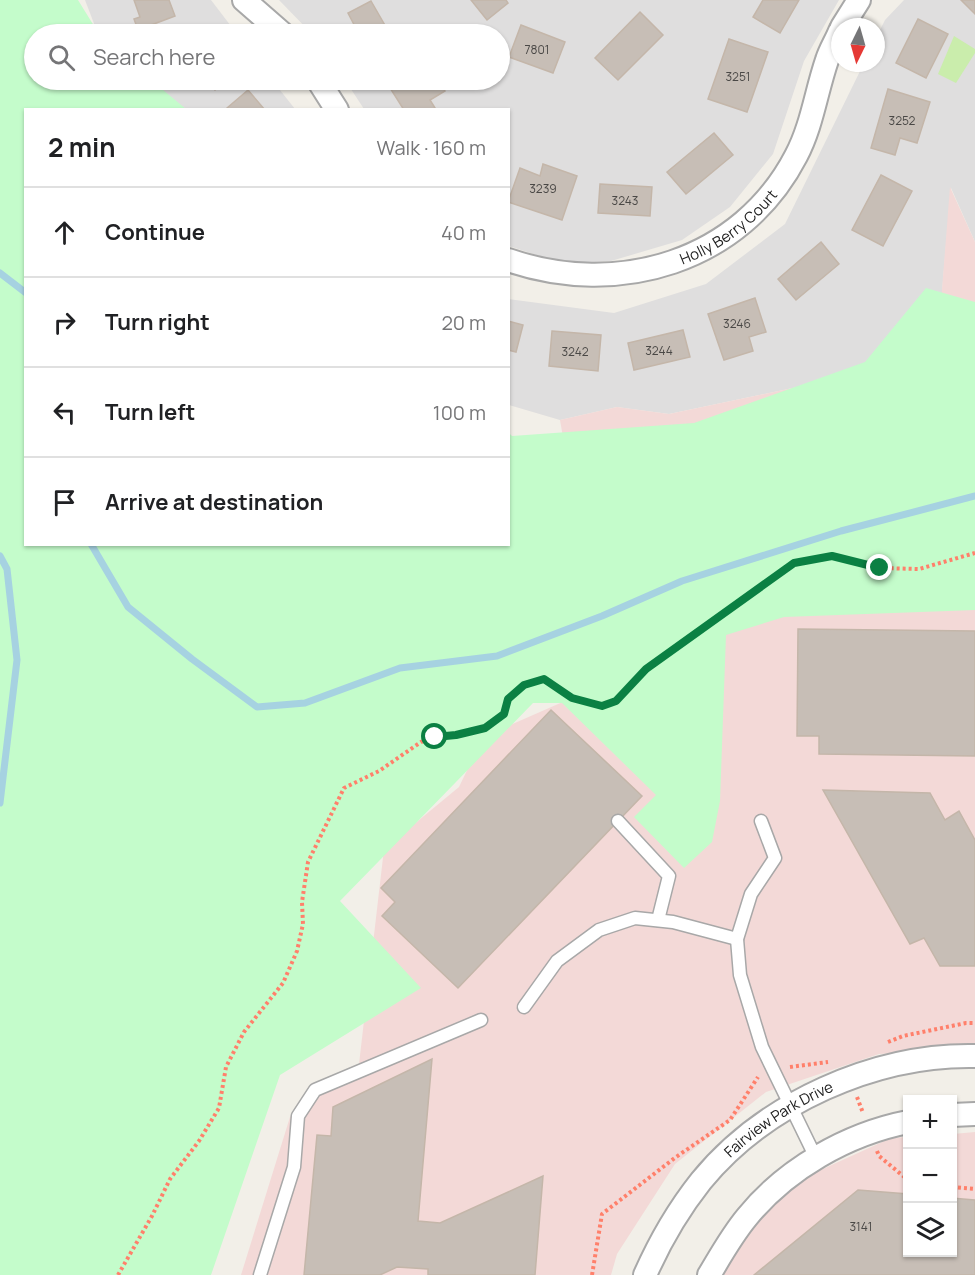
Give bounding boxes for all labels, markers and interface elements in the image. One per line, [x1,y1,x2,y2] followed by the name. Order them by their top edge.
[831,18,885,72] north arrow
[24,24,510,90] search box
[45,41,78,74] icon: search
[525,41,550,58] house number: 7801
[93,42,215,72] text: Search here
[725,68,751,85] house number: 3251
[889,112,916,129] house number: 3252
[48,129,116,165] text: 2 min
[377,134,486,161] text: Walk · 160 m
[529,180,557,197] house number: 3239
[676,185,781,269] street label: Holly Berry Court
[612,192,638,209] house number: 3243
[48,216,81,249] icon: ahead
[105,217,205,247] text: Continue
[441,219,486,246] text: 40 m
[48,306,81,339] icon: right
[105,307,210,337] text: Turn right
[441,309,486,336] text: 20 m
[723,315,751,332] house number: 3246
[645,342,673,359] house number: 3244
[561,343,589,360] house number: 3242
[48,396,81,429] icon: left
[105,397,195,427] text: Turn left
[433,399,486,426] text: 100 m
[48,486,81,519] icon: arrive
[105,487,323,517] text: Arrive at destination
[866,554,892,580] route end
[421,723,447,749] route start
[719,1076,836,1162] street label: Fairview Park Drive
[903,1095,957,1257] map controls
[903,1095,957,1149] button: +
[903,1149,957,1203] button: −
[903,1203,957,1257] button: layers
[849,1218,873,1235] house number: 3141

